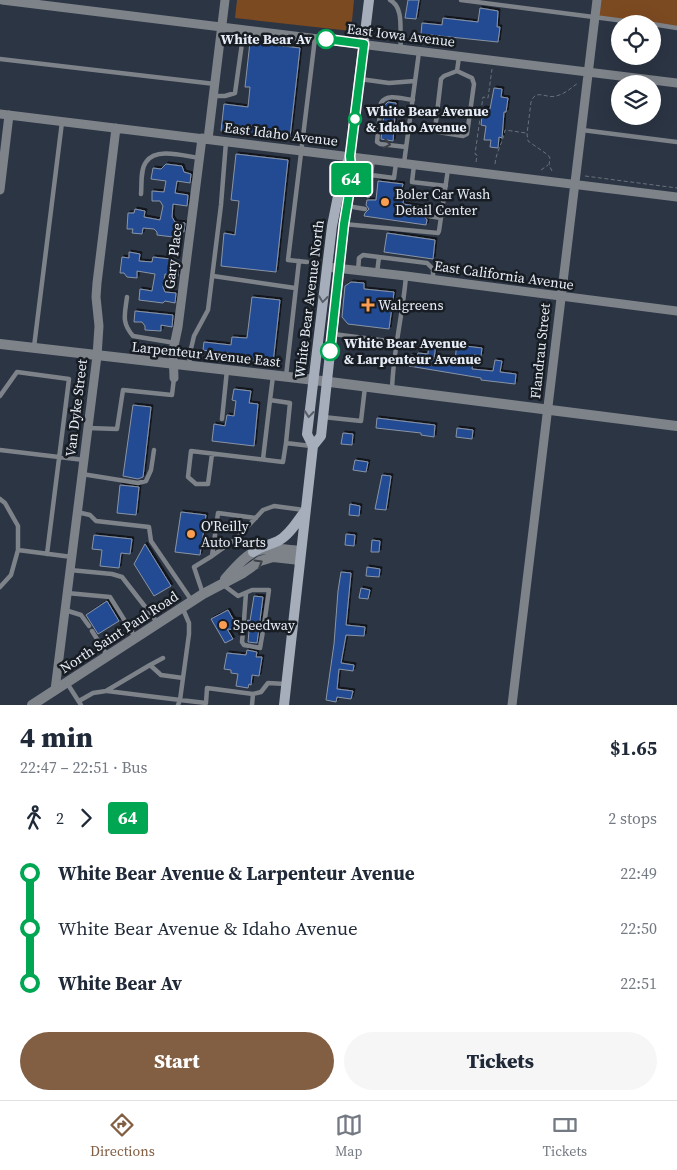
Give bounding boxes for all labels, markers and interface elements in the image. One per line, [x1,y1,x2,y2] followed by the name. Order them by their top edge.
[611,15,661,125] map controls
[611,15,661,65] button: locate
[346,18,456,52] street label: East Iowa Avenue
[221,29,313,49] place label: White Bear Av
[316,29,336,49] marker: White Bear Av
[611,75,661,125] button: layers
[366,101,489,137] place label: White Bear Avenue & Idaho Avenue
[348,112,362,126] marker: White Bear Avenue & Idaho Avenue
[223,117,339,151] street label: East Idaho Avenue
[382,139,391,149] one-way arrow
[328,163,374,195] line badge: 64
[341,166,361,191] text: 64
[395,184,490,220] place label: Boler Car Wash Detail Center
[379,196,391,208] marker: Boler Car Wash Detail Center
[289,219,329,379] street label: White Bear Avenue North
[159,222,187,290] street label: Gary Place
[433,255,575,295] street label: East California Avenue
[378,295,444,315] place label: Walgreens
[318,296,329,304] one-way arrow
[362,299,374,311] marker: Walgreens
[525,302,555,400] street label: Flandrau Street
[344,333,481,369] place label: White Bear Avenue & Larpenteur Avenue
[131,336,282,372] street label: Larpenteur Avenue East
[320,341,340,361] marker: White Bear Avenue & Larpenteur Avenue
[60,358,92,458] street label: Van Dyke Street
[304,410,315,418] one-way arrow
[201,516,266,552] place label: O'Reilly Auto Parts
[185,528,197,540] marker: O'Reilly Auto Parts
[253,559,262,569] one-way arrow
[56,586,182,678] street label: North Saint Paul Road
[233,615,296,635] place label: Speedway
[217,619,229,631] marker: Speedway
[20,718,93,756] text: 4 min
[610,735,657,761] text: $1.65
[20,756,148,778] text: 22:47 – 22:51 · Bus
[20,804,48,832] icon: walk
[72,804,100,832] icon: forward
[118,805,138,830] text: 64
[56,807,64,829] text: 2
[608,807,657,829] text: 2 stops
[58,860,415,886] text: White Bear Avenue & Larpenteur Avenue
[620,862,657,884] text: 22:49
[58,915,358,941] text: White Bear Avenue & Idaho Avenue
[620,917,657,939] text: 22:50
[58,970,182,996] text: White Bear Av
[620,972,657,994] text: 22:51
[20,1032,334,1090] button: Start
[344,1032,657,1090] button: Tickets
[90,1111,155,1161] tab: Directions
[335,1111,363,1161] tab: Map
[543,1111,587,1161] tab: Tickets

